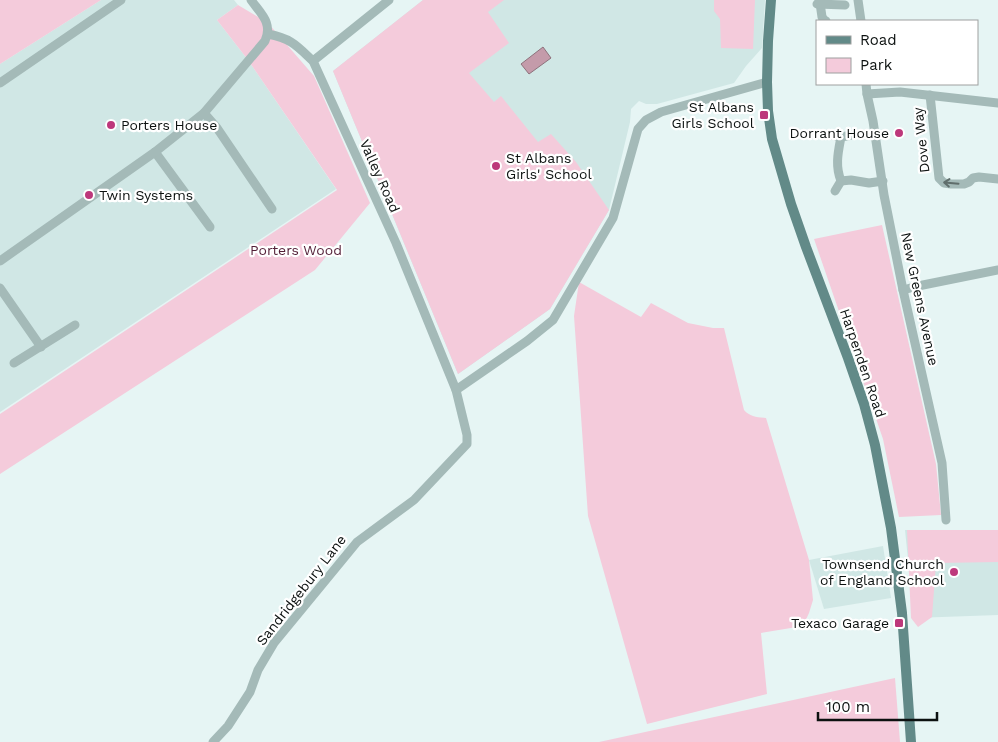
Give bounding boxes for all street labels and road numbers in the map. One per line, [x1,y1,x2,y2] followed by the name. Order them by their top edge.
[910,106,932,174] street label: Dove Way
[357,137,403,215] street label: Valley Road
[898,231,942,367] street label: New Greens Avenue
[837,307,889,419] street label: Harpenden Road
[253,532,349,648] street label: Sandridgebury Lane

